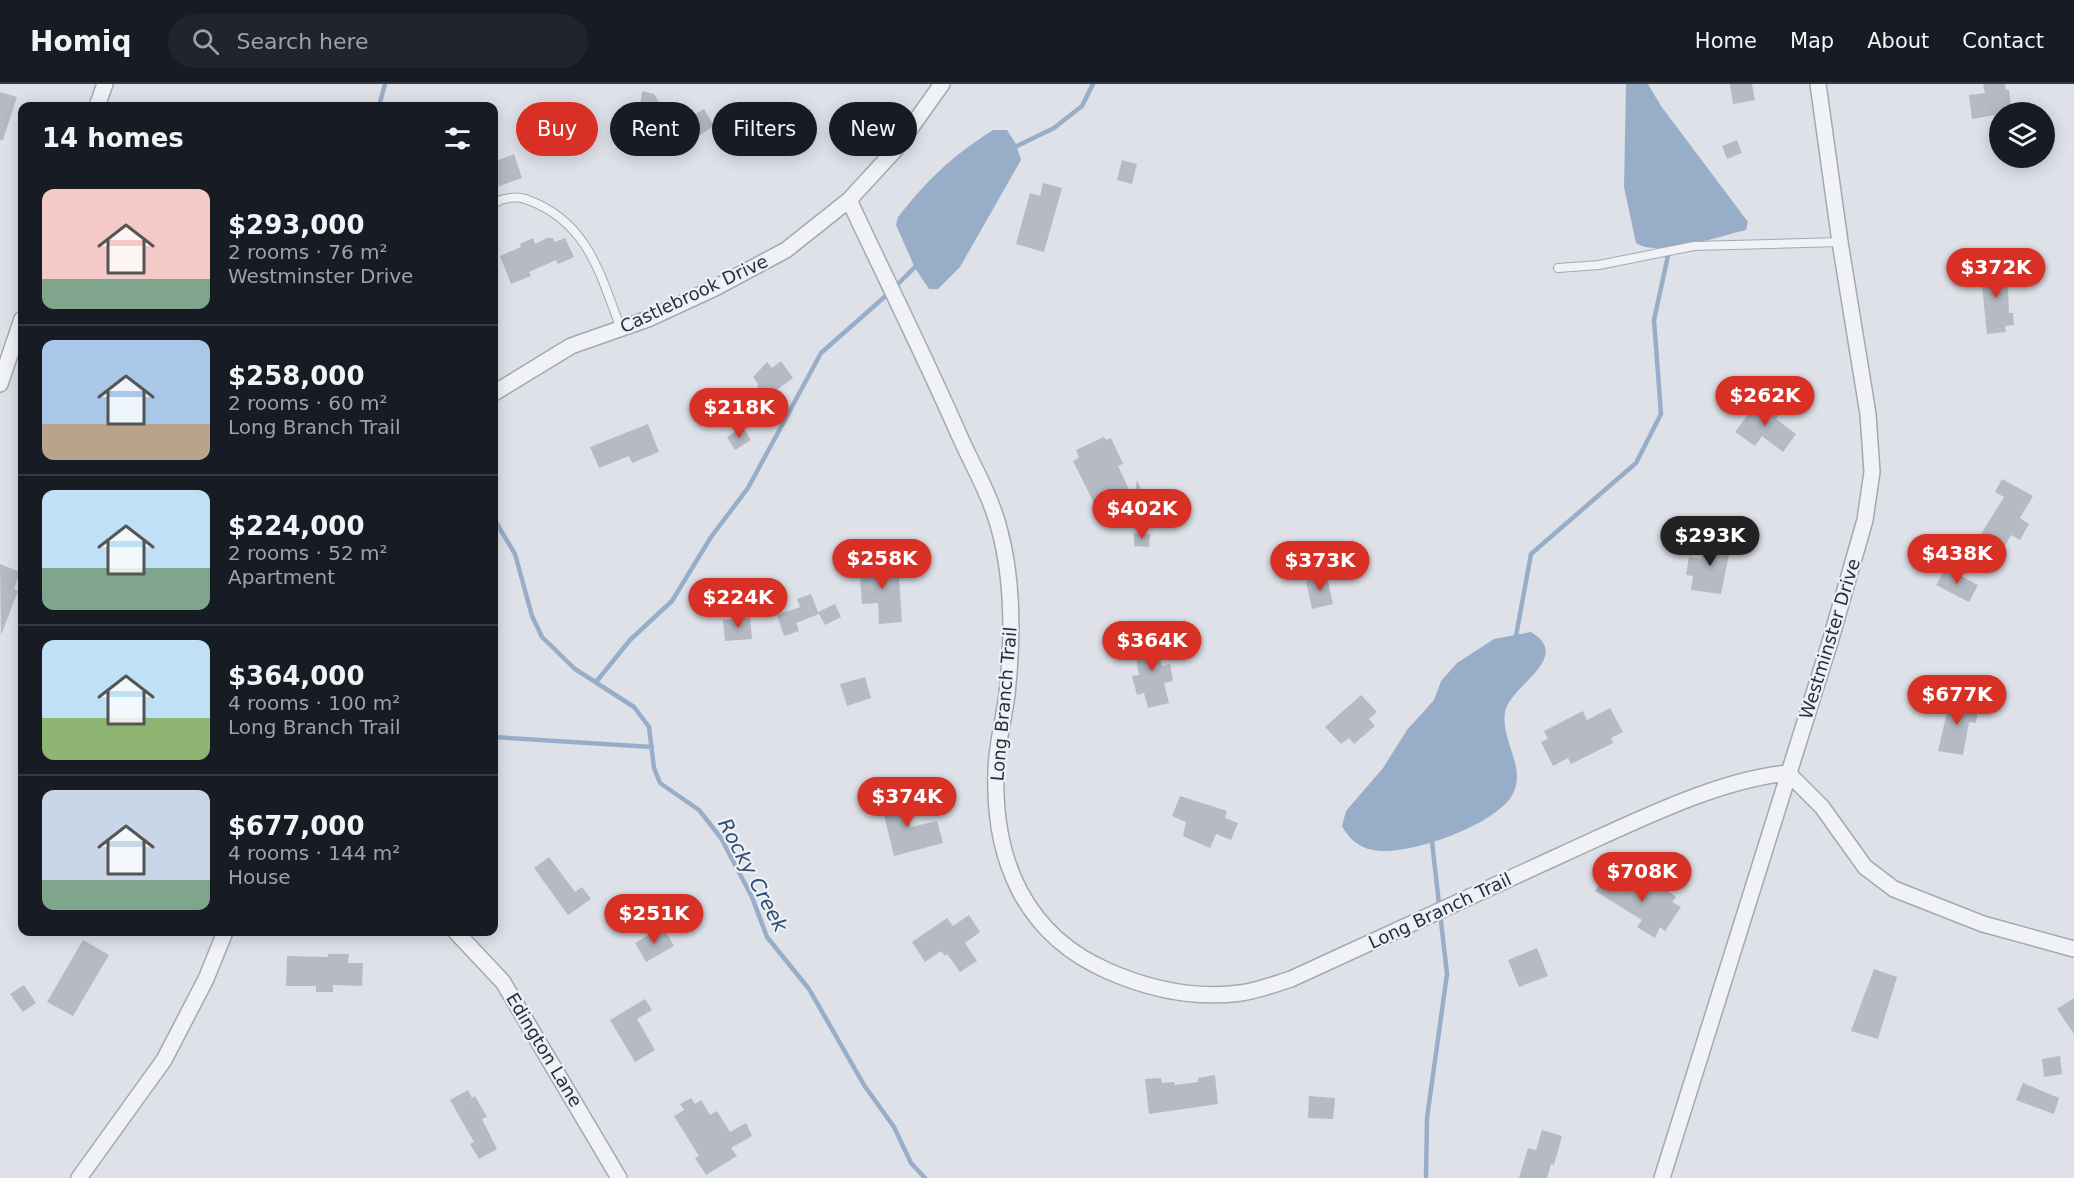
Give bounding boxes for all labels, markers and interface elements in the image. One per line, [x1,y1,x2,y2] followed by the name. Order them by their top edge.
[168,14,588,68] search box
[30,25,132,58] text: Homiq
[189,25,222,58] icon: search
[237,29,369,54] text: Search here
[1695,29,1757,53] text: Home
[1790,29,1834,53] text: Map
[1867,29,1929,53] text: About
[1962,29,2044,53] text: Contact
[516,102,598,156] chip: Buy
[610,102,700,156] chip: Rent
[712,102,817,156] chip: Filters
[829,102,917,156] chip: New
[1989,102,2055,168] map controls
[1989,102,2055,168] button: layers
[441,122,474,155] icon: filters
[42,123,184,153] text: 14 homes
[228,210,365,240] text: $293,000
[90,213,162,285] icon: home
[228,240,388,264] text: 2 rooms · 76 m²
[1954,248,2038,299] pin: $372K
[617,250,771,337] street label: Castlebrook Drive
[1960,255,2032,279] text: $372K
[228,264,413,288] text: Westminster Drive
[228,361,365,391] text: $258,000
[90,364,162,436] icon: home
[1723,376,1807,427] pin: $262K
[1729,383,1801,407] text: $262K
[697,388,781,439] pin: $218K
[228,391,388,415] text: 2 rooms · 60 m²
[703,395,775,419] text: $218K
[228,415,401,439] text: Long Branch Trail
[1100,489,1184,540] pin: $402K
[1106,496,1178,520] text: $402K
[228,511,365,541] text: $224,000
[90,514,162,586] icon: home
[1668,516,1752,567] pin: $293K
[1674,523,1746,547] text: $293K
[1915,534,1999,585] pin: $438K
[840,539,924,590] pin: $258K
[228,541,388,565] text: 2 rooms · 52 m²
[1278,541,1362,592] pin: $373K
[1921,541,1993,565] text: $438K
[846,546,918,570] text: $258K
[1284,548,1356,572] text: $373K
[1795,556,1864,722] street label: Westminster Drive
[228,565,335,589] text: Apartment
[696,578,780,629] pin: $224K
[702,585,774,609] text: $224K
[1110,621,1194,672] pin: $364K
[986,626,1021,782] street label: Long Branch Trail
[1116,628,1188,652] text: $364K
[228,661,365,691] text: $364,000
[90,664,162,736] icon: home
[1915,675,1999,726] pin: $677K
[1921,682,1993,706] text: $677K
[228,691,400,715] text: 4 rooms · 100 m²
[228,715,401,739] text: Long Branch Trail
[865,777,949,828] pin: $374K
[871,784,943,808] text: $374K
[228,811,365,841] text: $677,000
[90,814,162,886] icon: home
[713,814,794,937] water label: Rocky Creek
[228,841,400,865] text: 4 rooms · 144 m²
[1600,852,1684,903] pin: $708K
[1606,859,1678,883] text: $708K
[228,865,291,889] text: House
[1365,868,1515,953] street label: Long Branch Trail
[612,894,696,945] pin: $251K
[618,901,690,925] text: $251K
[502,989,587,1111] street label: Edington Lane

